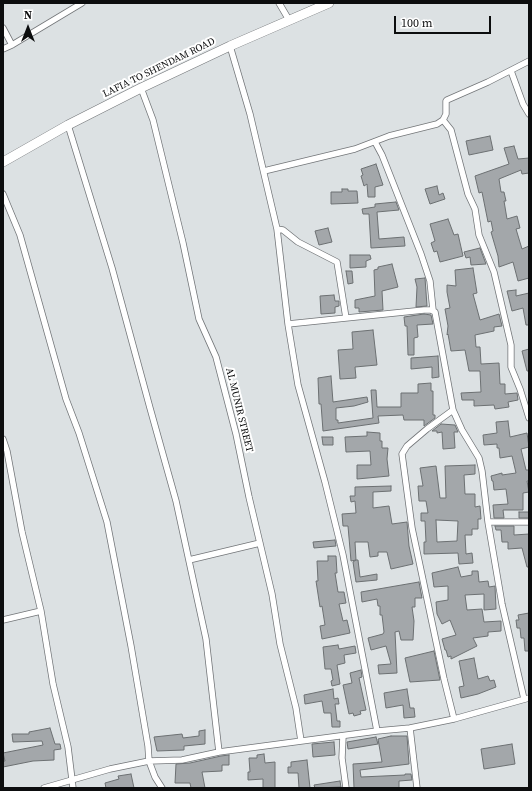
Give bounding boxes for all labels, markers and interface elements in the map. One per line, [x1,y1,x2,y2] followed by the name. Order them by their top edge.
[8,8,48,48] north arrow
[24,8,32,23] text: N
[396,8,493,34] scale bar
[401,15,433,31] text: 100 m
[101,36,217,100] street label: LAFIA TO SHENDAM ROAD
[223,367,255,453] street label: AL MUNIR STREET

